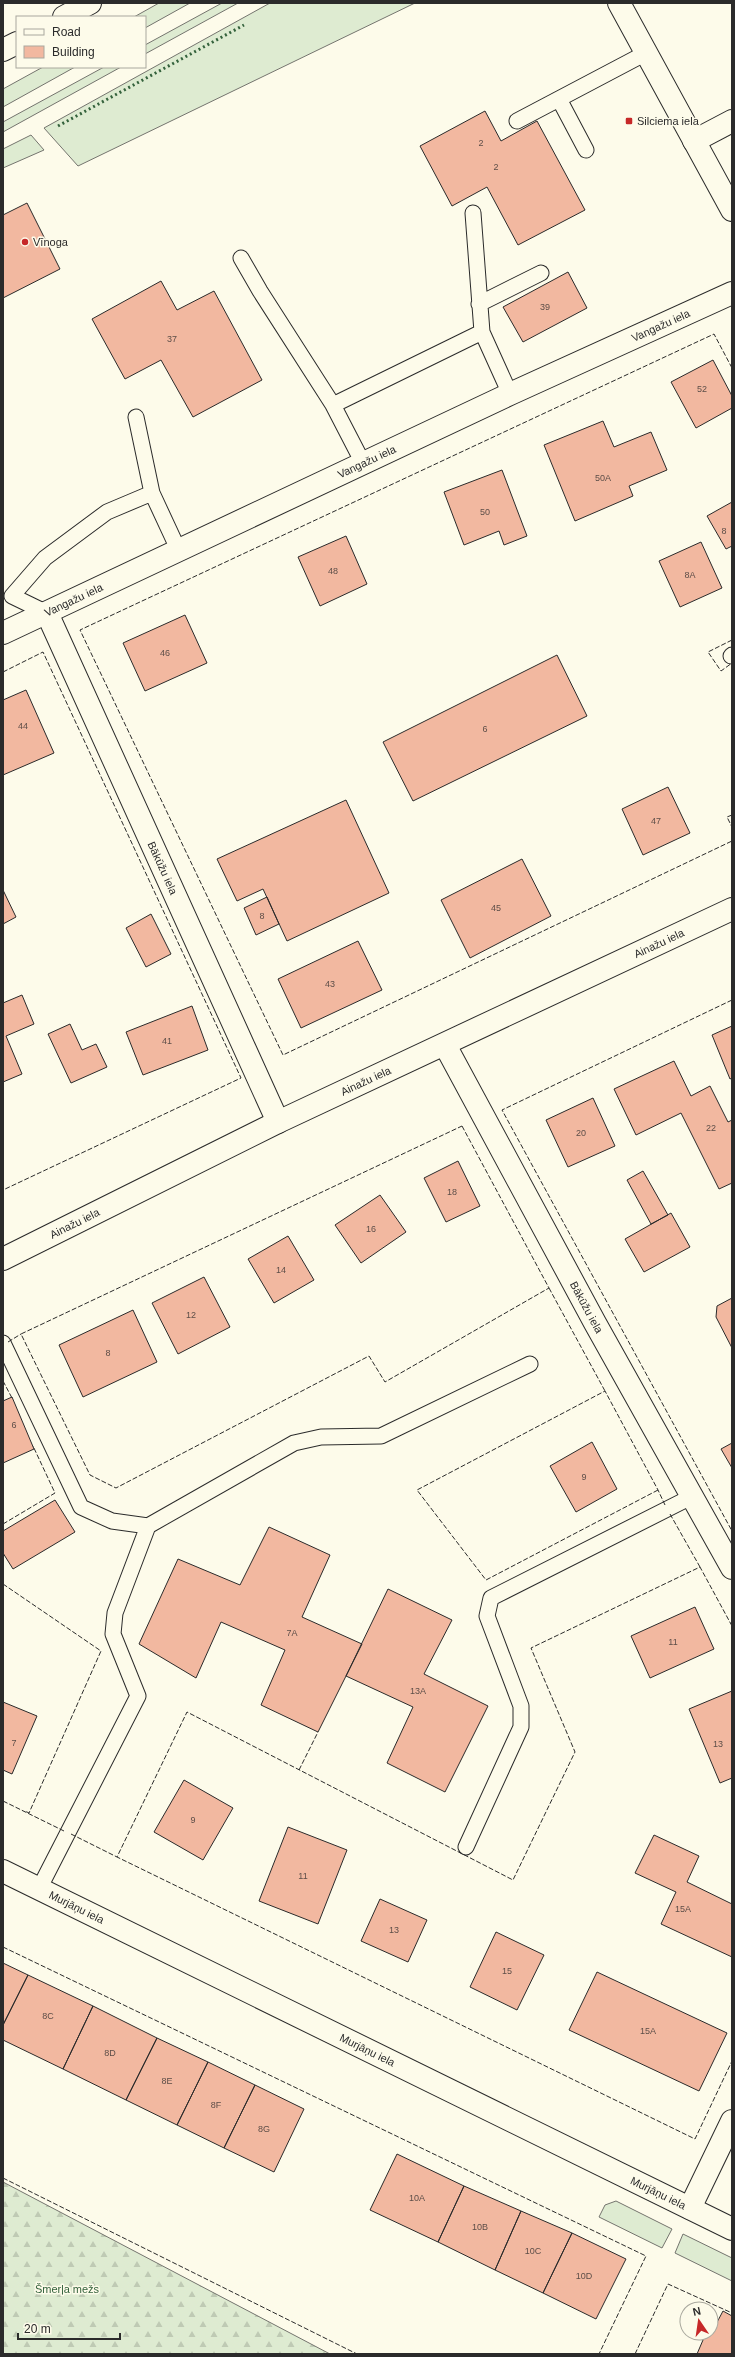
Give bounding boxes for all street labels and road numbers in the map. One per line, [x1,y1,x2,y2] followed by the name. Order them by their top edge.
[630,307,693,344] street label: Vangažu iela
[336,442,398,480] street label: Vangažu iela
[43,581,105,619] street label: Vangažu iela
[145,840,180,897] street label: Bākūžu iela
[632,926,687,960] street label: Ainažu iela
[339,1064,393,1098] street label: Ainažu iela
[48,1206,102,1241] street label: Ainažu iela
[568,1279,606,1336] street label: Bākūžu iela
[47,1889,107,1926] street label: Murjāņu iela
[338,2031,398,2069] street label: Murjāņu iela
[629,2174,689,2212] street label: Murjāņu iela

